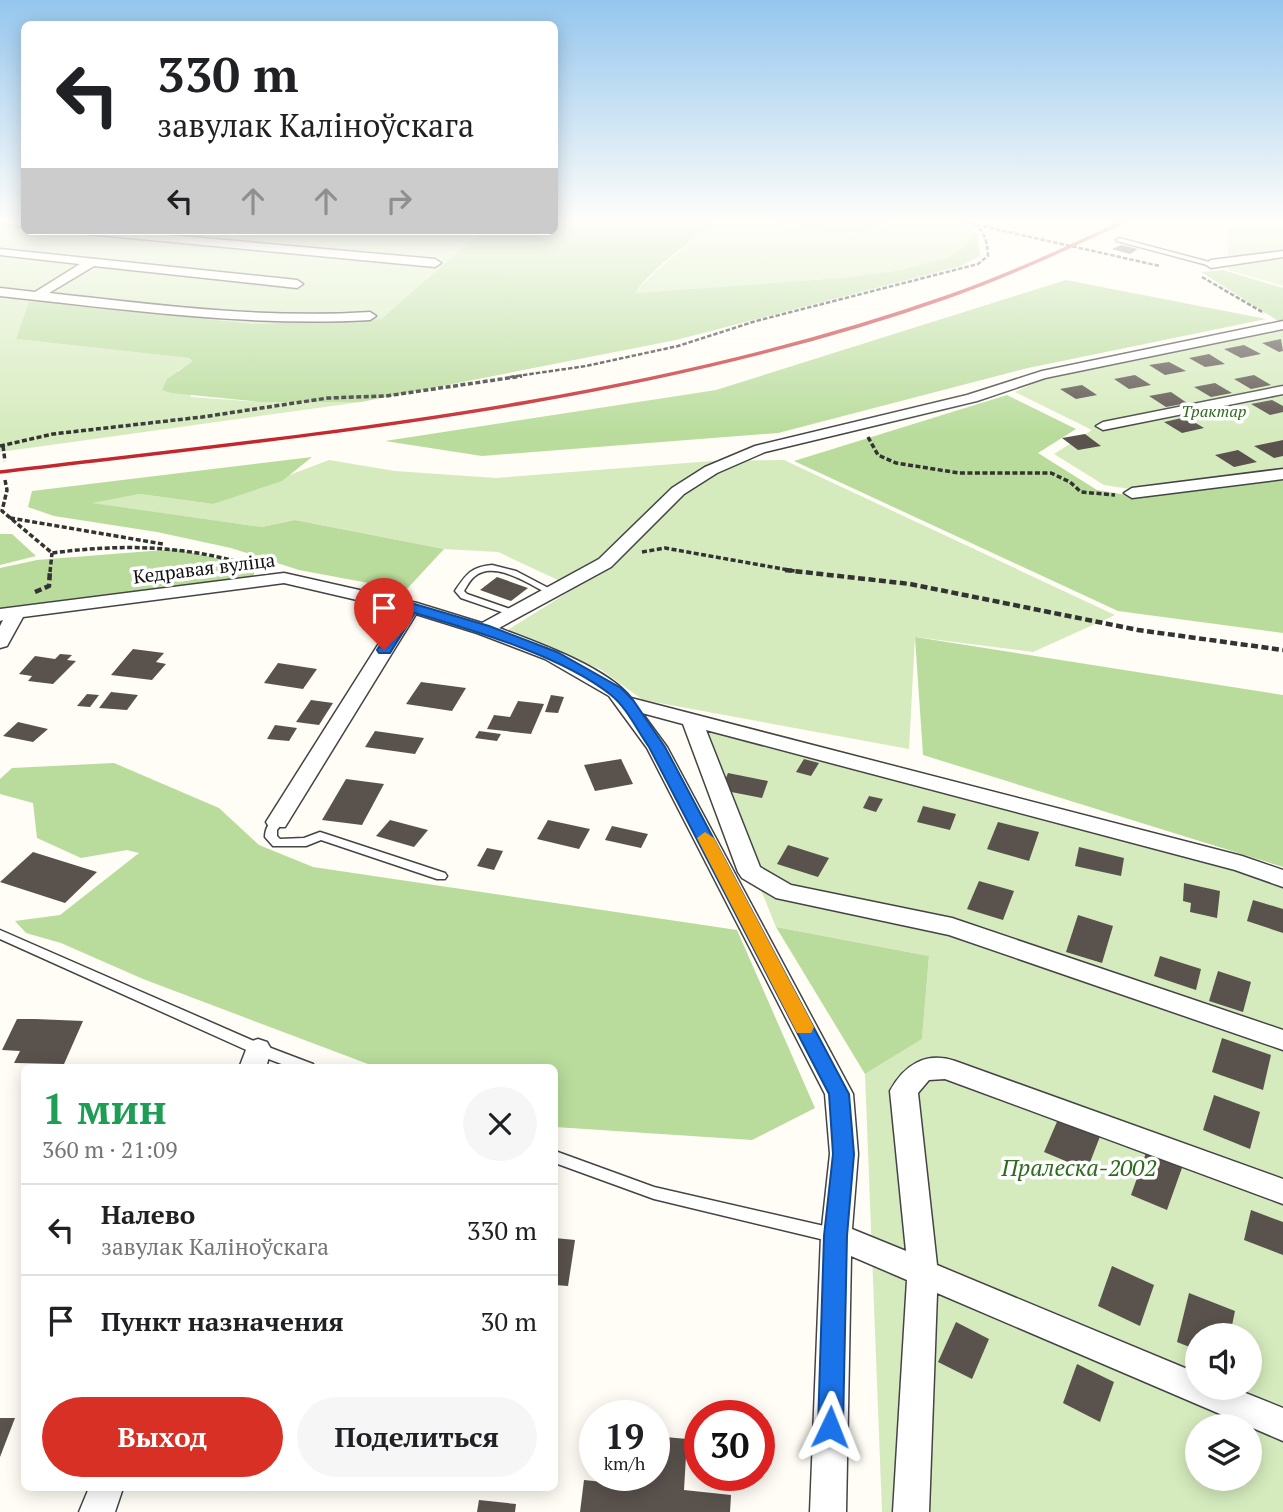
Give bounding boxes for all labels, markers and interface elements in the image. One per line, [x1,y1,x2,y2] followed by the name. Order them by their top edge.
[157,41,299,106] text: 330 m
[42,49,133,140] icon: left
[157,104,474,146] text: завулак Каліноўскага
[161,182,199,220] icon: left
[234,182,272,220] icon: ahead
[307,182,345,220] icon: ahead
[380,182,418,220] icon: right
[1182,400,1247,422] park label: Трактар
[132,546,277,589] street label: Кедравая вуліца
[354,578,414,650] pin
[365,589,403,627] icon: arrive
[42,1080,167,1136] text: 1 мин
[463,1087,537,1161] button: close
[42,1134,177,1165] text: 360 m · 21:09
[1001,1152,1156,1183] park label: Пралеска-2002
[101,1197,195,1231] text: Налево
[42,1211,80,1249] icon: left
[467,1213,537,1247] text: 330 m
[101,1231,329,1262] text: завулак Каліноўскага
[42,1302,80,1340] icon: arrive
[101,1304,344,1338] text: Пункт назначения
[481,1304,537,1338] text: 30 m
[1185,1323,1262,1491] map controls
[1185,1323,1262,1400] button: sound
[793,1390,867,1464] position arrow
[42,1397,283,1477] button: Выход
[297,1397,537,1477] button: Поделиться
[684,1400,775,1491] speed limit sign: 30
[605,1413,644,1459] text: 19
[1185,1414,1262,1491] button: layers
[604,1451,645,1475] text: km/h

